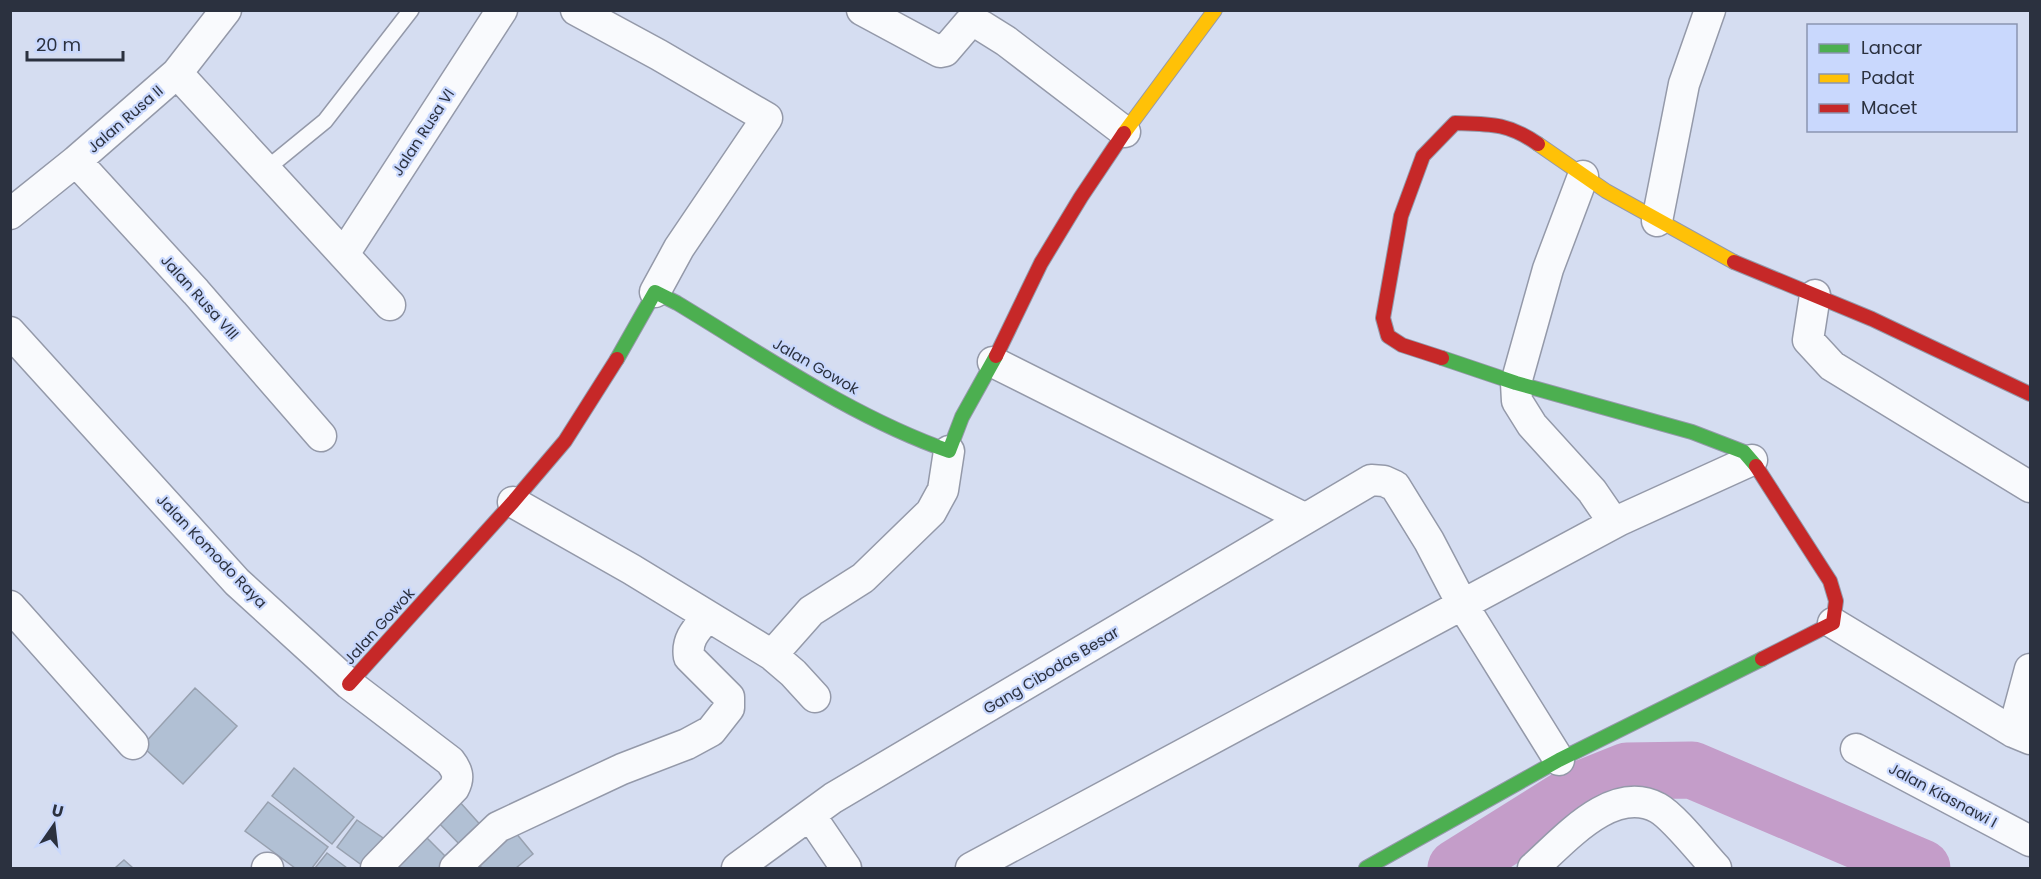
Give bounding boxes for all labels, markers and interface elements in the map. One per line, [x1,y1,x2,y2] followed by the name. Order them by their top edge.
[27,24,123,62] scale bar
[1807,24,2017,132] legend
[36,32,81,57] text: 20 m
[1861,35,1923,60] text: Lancar
[1861,65,1914,90] text: Padat
[83,80,167,158] street label: Jalan Rusa II
[387,84,459,180] street label: Jalan Rusa VI
[1861,95,1917,120] text: Macet
[156,250,244,344] street label: Jalan Rusa VIII
[769,333,863,399] street label: Jalan Gowok
[152,489,272,613] street label: Jalan Komodo Raya
[339,583,419,669] street label: Jalan Gowok
[979,621,1123,719] street label: Gang Cibodas Besar
[1885,758,2001,832] street label: Jalan Kiasnawi I
[24,795,84,855] north arrow
[49,798,66,823] text: U

